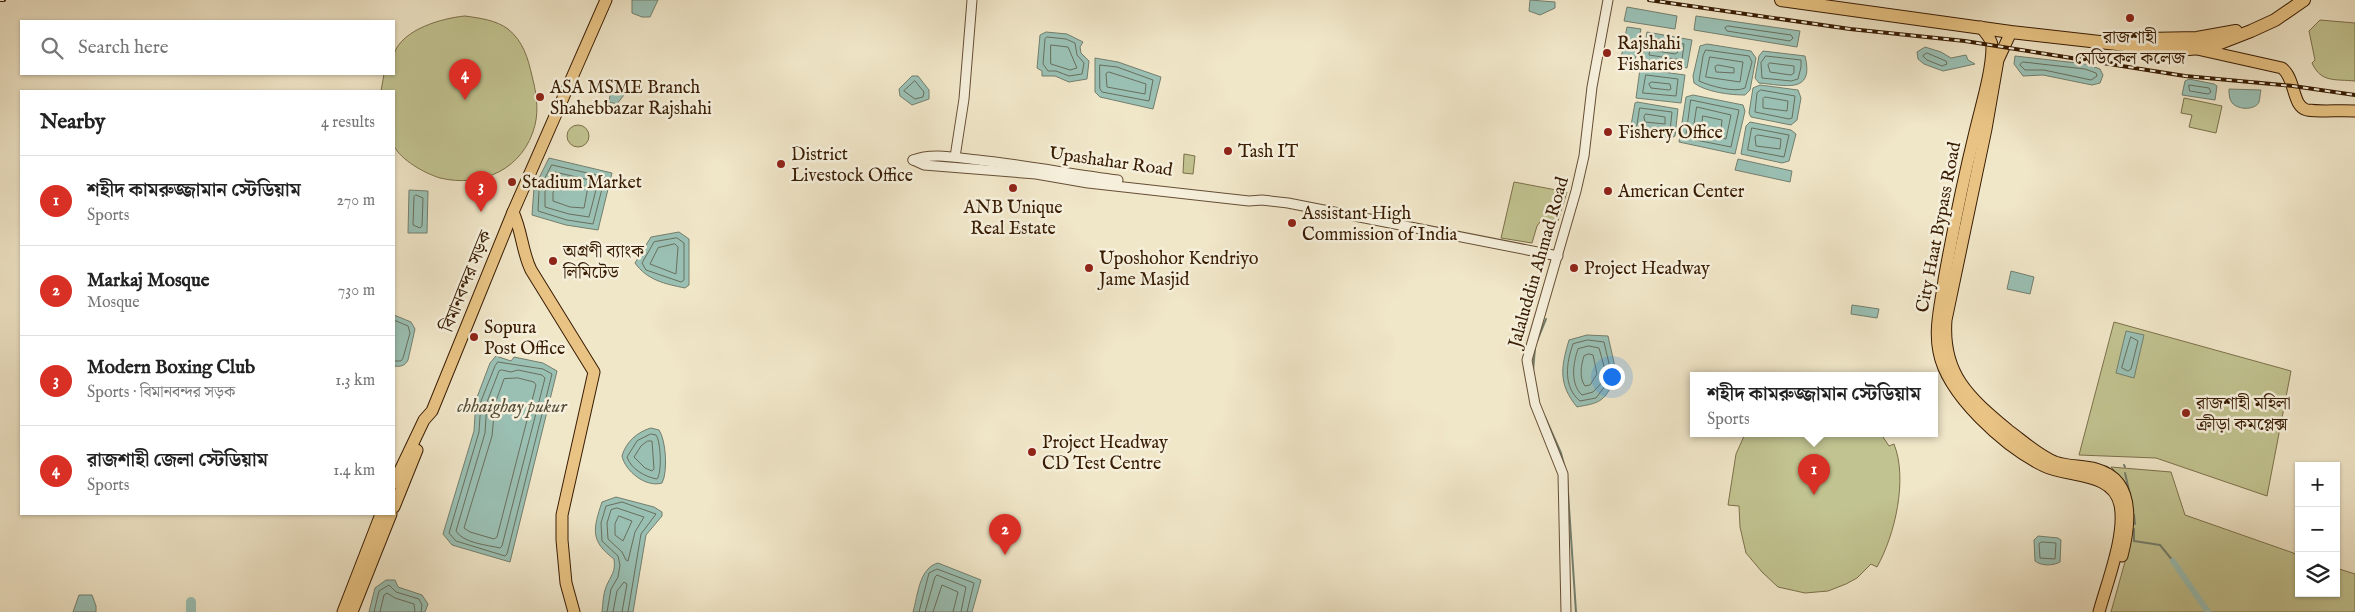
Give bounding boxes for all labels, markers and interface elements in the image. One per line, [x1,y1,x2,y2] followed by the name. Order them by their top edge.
[2124,12,2136,24] marker: রাজশাহী মেডিকেল কলেজ
[20,20,395,75] search box
[2074,27,2186,71] place label: রাজশাহী মেডিকেল কলেজ
[1617,33,1683,77] place label: Rajshahi Fisharies
[38,34,66,62] icon: search
[78,36,169,60] text: Search here
[1601,47,1613,59] marker: Rajshahi Fisharies
[449,59,481,100] pin: 4
[549,77,712,121] place label: ASA MSME Branch Shahebbazar Rajshahi
[534,91,546,103] marker: ASA MSME Branch Shahebbazar Rajshahi
[40,109,105,136] text: Nearby
[321,113,375,133] text: 4 results
[1618,122,1723,145] place label: Fishery Office
[1602,126,1614,138] marker: Fishery Office
[1912,140,1967,315] street label: City Haat Bypass Road
[1238,141,1298,164] place label: Tash IT
[1047,142,1174,183] street label: Upashahar Road
[791,144,913,188] place label: District Livestock Office
[1222,145,1234,157] marker: Tash IT
[775,158,787,170] marker: District Livestock Office
[465,171,497,212] pin: 3
[522,172,642,195] place label: Stadium Market
[1503,174,1575,352] street label: Jalaluddin Ahmad Road
[506,176,518,188] marker: Stadium Market
[87,179,301,203] text: শহীদ কামরুজ্জামান স্টেডিয়াম
[1617,181,1745,204] place label: American Center
[1007,182,1019,194] marker: ANB Unique Real Estate
[1602,185,1614,197] marker: American Center
[53,191,59,211] text: 1
[336,191,375,211] text: 270 m
[962,197,1063,241] place label: ANB Unique Real Estate
[1301,203,1458,247] place label: Assistant High Commission of India
[87,206,129,226] text: Sports
[1286,217,1298,229] marker: Assistant High Commission of India
[436,226,499,336] street label: বিমানবন্দর সড়ক
[562,241,645,285] place label: অগ্রণী ব্যাংক লিমিটেড
[1097,248,1259,292] place label: Uposhohor Kendriyo Jame Masjid
[547,255,559,267] marker: অগ্রণী ব্যাংক লিমিটেড
[1584,258,1710,281] place label: Project Headway
[1083,262,1095,274] marker: Uposhohor Kendriyo Jame Masjid
[1568,262,1580,274] marker: Project Headway
[87,269,210,293] text: Markaj Mosque
[52,281,60,301] text: 2
[338,281,375,301] text: 730 m
[87,293,140,313] text: Mosque
[484,317,565,361] place label: Sopura Post Office
[468,331,480,343] marker: Sopura Post Office
[87,356,255,380] text: Modern Boxing Club
[1599,364,1625,390] your location
[53,371,59,391] text: 3
[335,371,375,391] text: 1.3 km
[1690,372,1938,437] popup
[87,383,235,403] text: Sports · বিমানবন্দর সড়ক
[1707,383,1921,407] text: শহীদ কামরুজ্জামান স্টেডিয়াম
[2195,393,2291,437] place label: রাজশাহী মহিলা ক্রীড়া কমপ্লেক্স
[457,395,568,419] water label: chhaighay pukur
[2180,407,2192,419] marker: রাজশাহী মহিলা ক্রীড়া কমপ্লেক্স
[1707,410,1750,430] text: Sports
[1042,432,1168,476] place label: Project Headway CD Test Centre
[1026,446,1038,458] marker: Project Headway CD Test Centre
[87,449,268,473] text: রাজশাহী জেলা স্টেডিয়াম
[1798,454,1830,495] pin: 1
[52,461,60,481] text: 4
[333,461,375,481] text: 1.4 km
[2295,462,2340,597] map controls
[2295,462,2340,507] button: +
[87,476,129,496] text: Sports
[2295,507,2340,552] button: −
[989,514,1021,555] pin: 2
[2295,552,2340,597] button: layers

